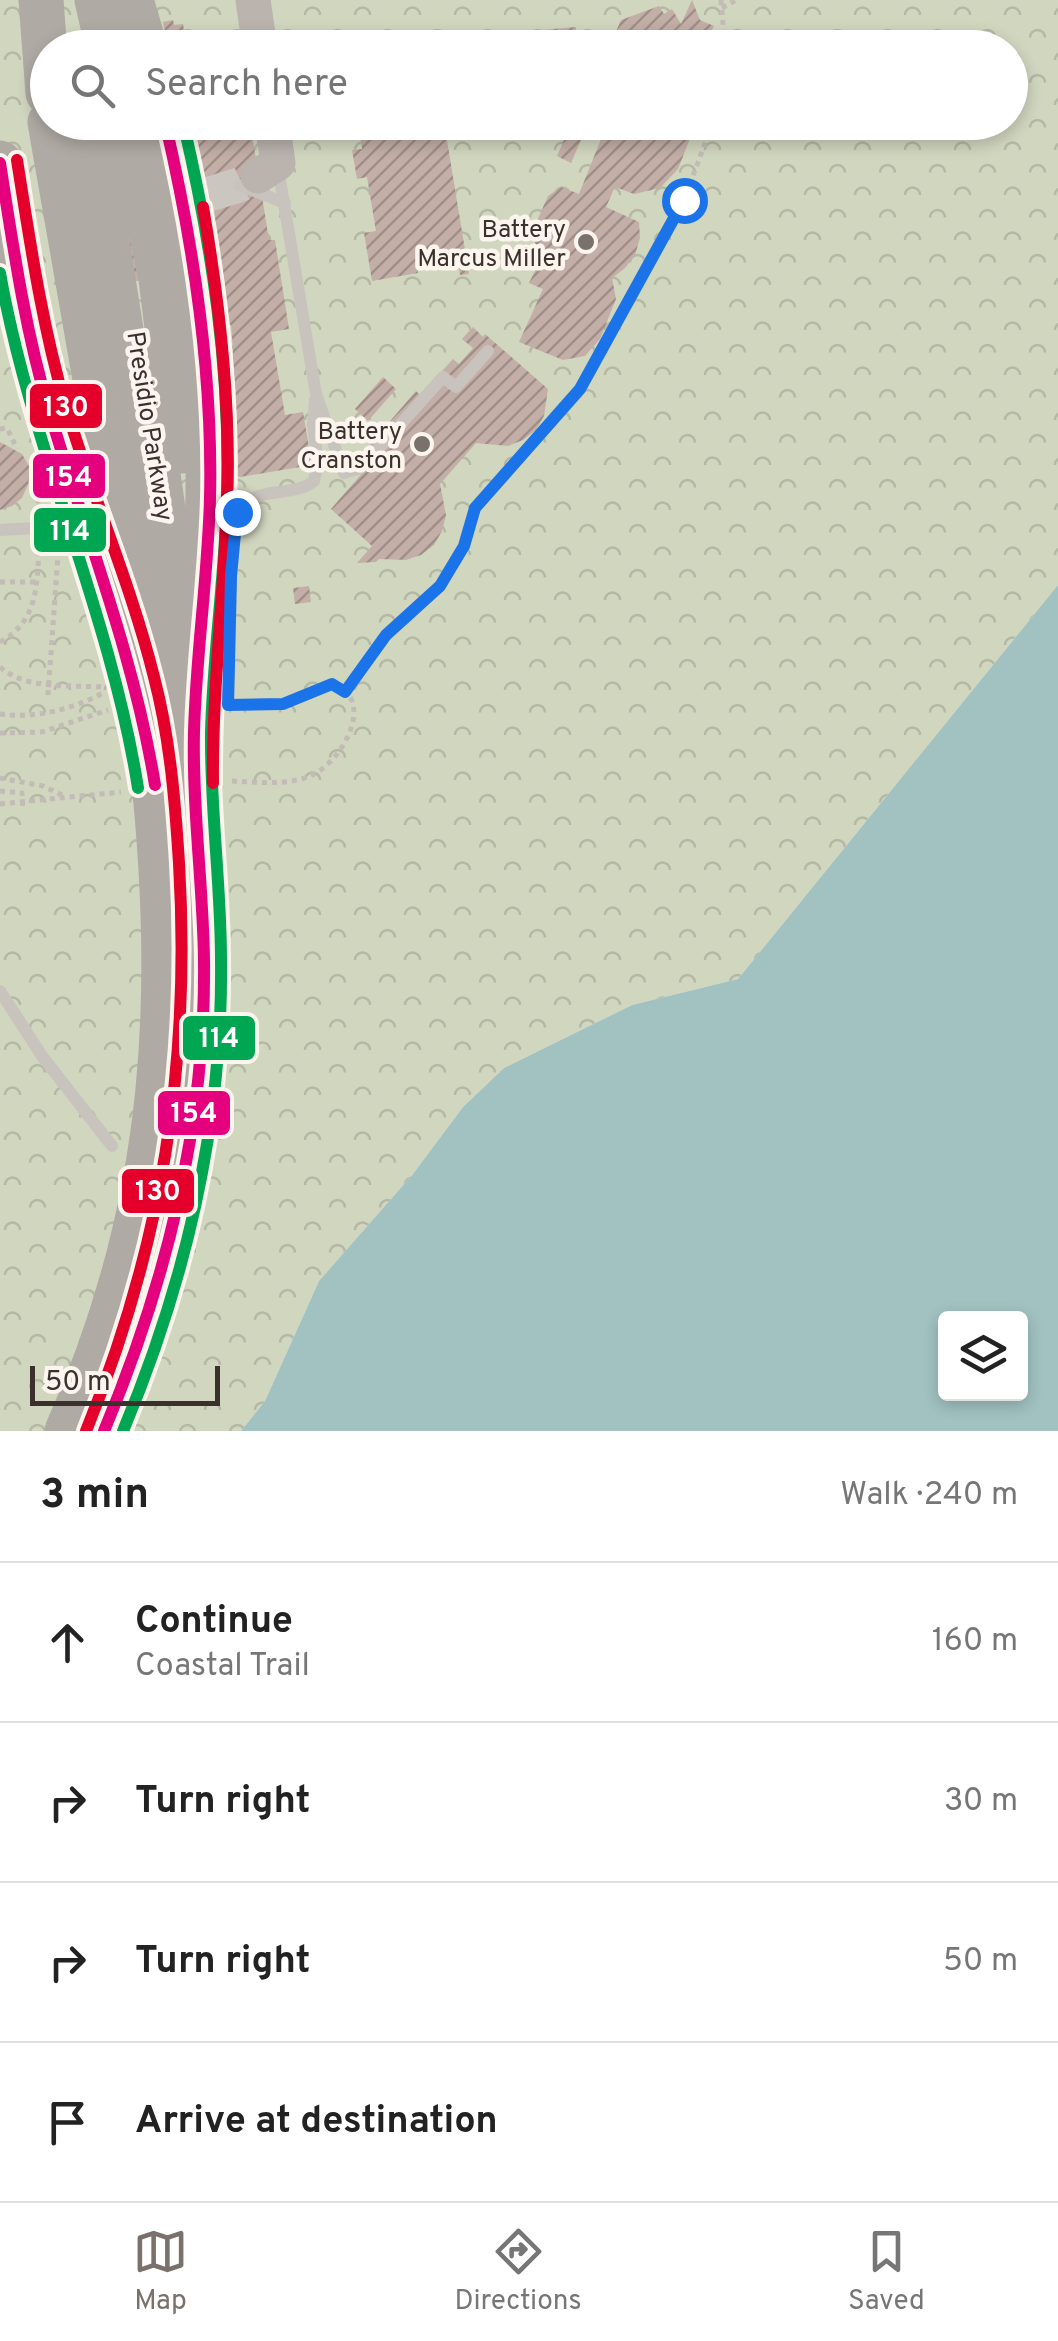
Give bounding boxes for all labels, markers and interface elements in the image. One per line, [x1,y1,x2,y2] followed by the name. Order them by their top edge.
[30,30,1028,140] search box
[65,58,120,113] icon: search
[145,61,348,110] text: Search here
[662,178,708,224] route start
[417,215,566,276] place label: Battery Marcus Miller
[575,231,597,253] marker: Battery Marcus Miller
[117,329,179,524] street label: Presidio Parkway
[28,382,104,430] line badge: 130
[43,391,89,427] text: 130
[300,417,402,478] place label: Battery Cranston
[411,433,433,455] marker: Battery Cranston
[31,452,107,500] line badge: 154
[46,461,92,497] text: 154
[215,490,261,536] route end
[32,506,108,554] line badge: 114
[50,515,90,551] text: 114
[181,1014,257,1062] line badge: 114
[199,1022,239,1058] text: 114
[156,1089,232,1137] line badge: 154
[171,1097,217,1133] text: 154
[120,1167,196,1215] line badge: 130
[135,1175,181,1211] text: 130
[938,1311,1028,1401] map controls
[938,1311,1028,1401] button: layers
[30,1361,220,1406] scale bar
[45,1365,111,1401] text: 50 m
[40,1470,149,1523] text: 3 min
[840,1476,1018,1516] text: Walk · 240 m
[135,1598,293,1647] text: Continue
[40,1615,95,1670] icon: ahead
[932,1622,1018,1662] text: 160 m
[135,1647,310,1687] text: Coastal Trail
[40,1775,95,1830] icon: right
[135,1778,310,1827] text: Turn right
[944,1782,1018,1822] text: 30 m
[40,1935,95,1990] icon: right
[135,1938,310,1987] text: Turn right
[943,1942,1018,1982] text: 50 m
[40,2095,95,2150] icon: arrive
[135,2098,498,2147] text: Arrive at destination
[133,2224,188,2320] tab: Map
[454,2224,582,2320] tab: Directions
[848,2224,925,2320] tab: Saved

